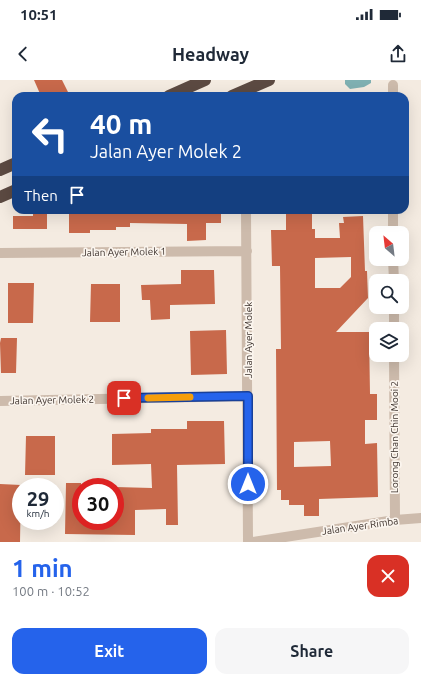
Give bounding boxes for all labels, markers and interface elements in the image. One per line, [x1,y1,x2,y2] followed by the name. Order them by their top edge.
[20,6,58,23] text: 10:51
[12,43,34,65] icon: back
[387,43,409,65] icon: share
[172,44,249,64] text: Headway
[24,108,76,160] icon: left
[90,108,152,139] text: 40 m
[90,141,242,161] text: Jalan Ayer Molek 2
[66,184,88,206] icon: arrive
[24,187,58,204] text: Then
[369,226,409,266] north arrow
[369,226,409,362] map controls
[82,246,166,258] street label: Jalan Ayer Molek 1
[369,274,409,314] button: search
[243,302,254,378] street label: Jalan Ayer Molek
[369,322,409,362] button: layers
[107,381,141,415] pin
[389,381,400,493] street label: Lorong Chan Chin Mooi 2
[113,387,135,409] icon: arrive
[10,394,94,406] street label: Jalan Ayer Molek 2
[227,463,269,505] position arrow
[72,478,124,530] speed limit sign: 30
[27,487,49,510] text: 29
[26,508,50,519] text: km/h
[321,515,399,537] street label: Jalan Ayer Rimba
[12,555,73,582] text: 1 min
[367,555,409,597] button: close
[12,584,90,598] text: 100 m · 10:52
[12,628,207,674] button: Exit
[215,628,409,674] button: Share

